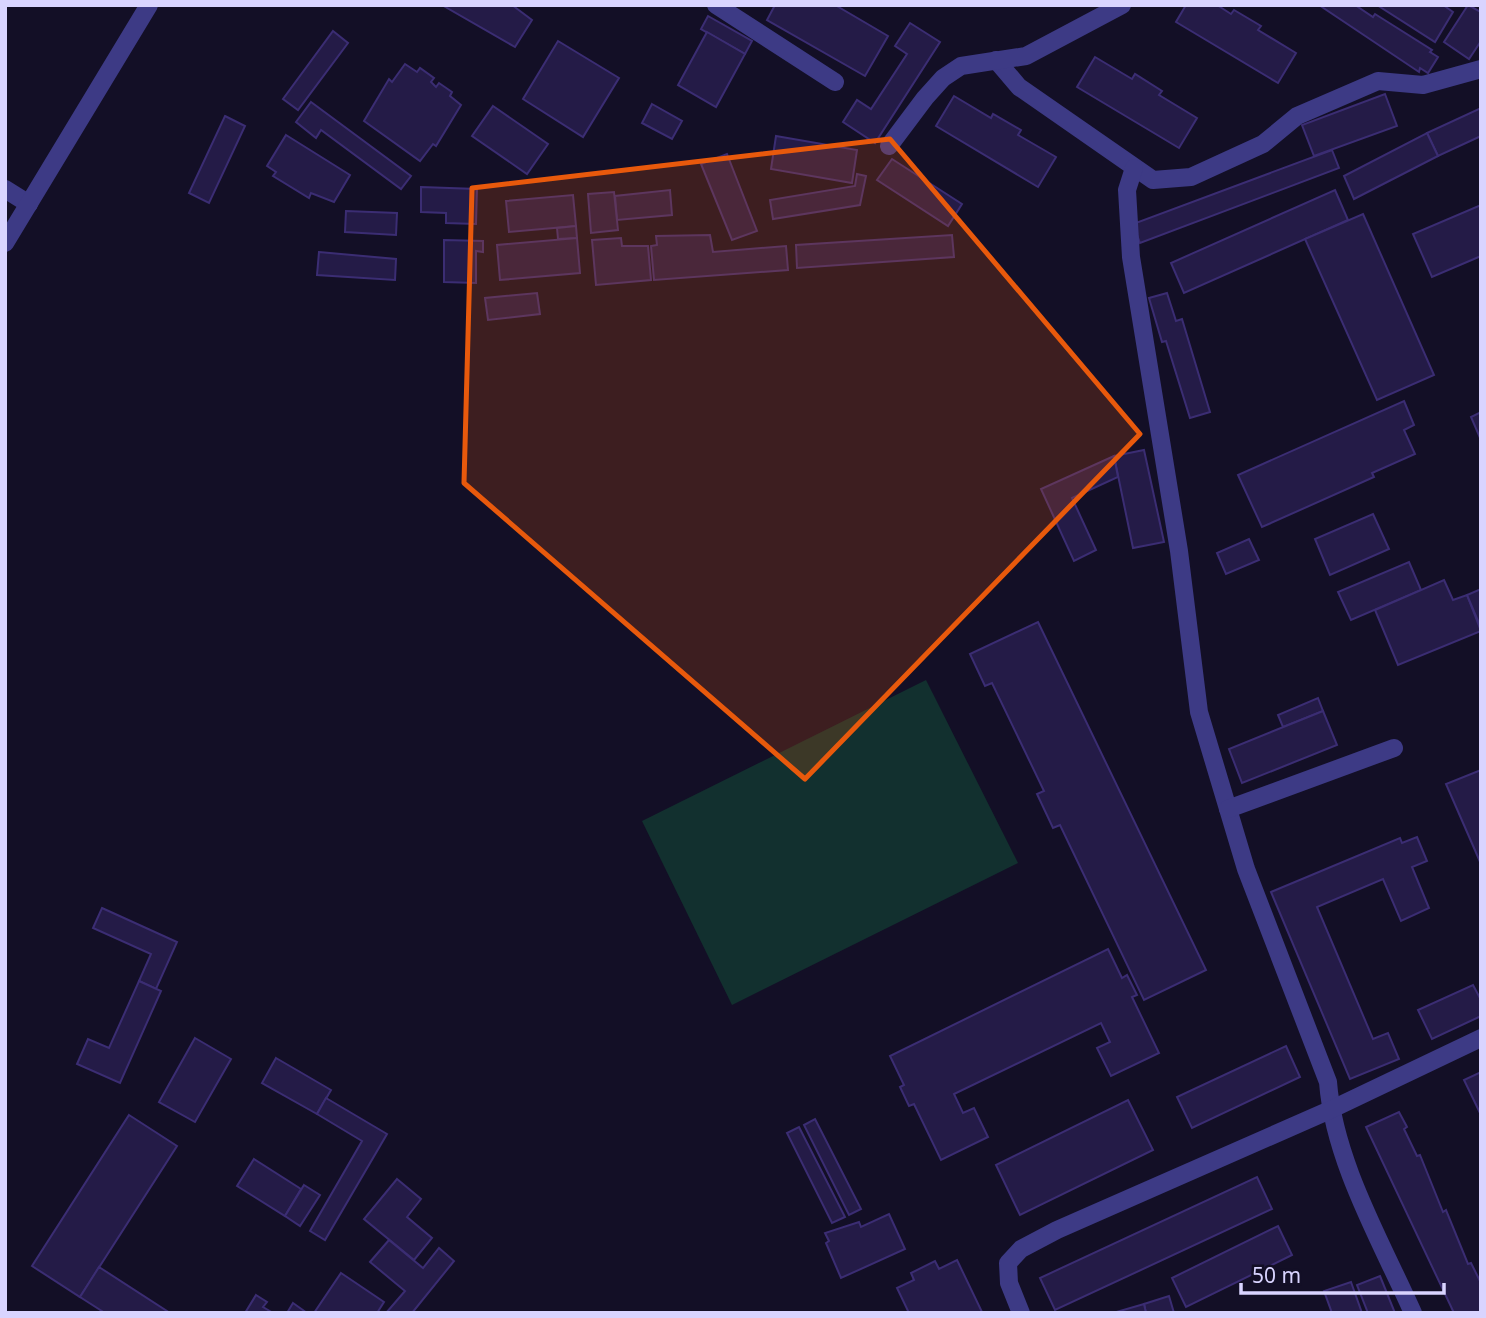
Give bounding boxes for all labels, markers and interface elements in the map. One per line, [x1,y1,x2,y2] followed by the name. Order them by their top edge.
[1241,1252,1444,1296] scale bar
[1252,1261,1301,1289] text: 50 m

